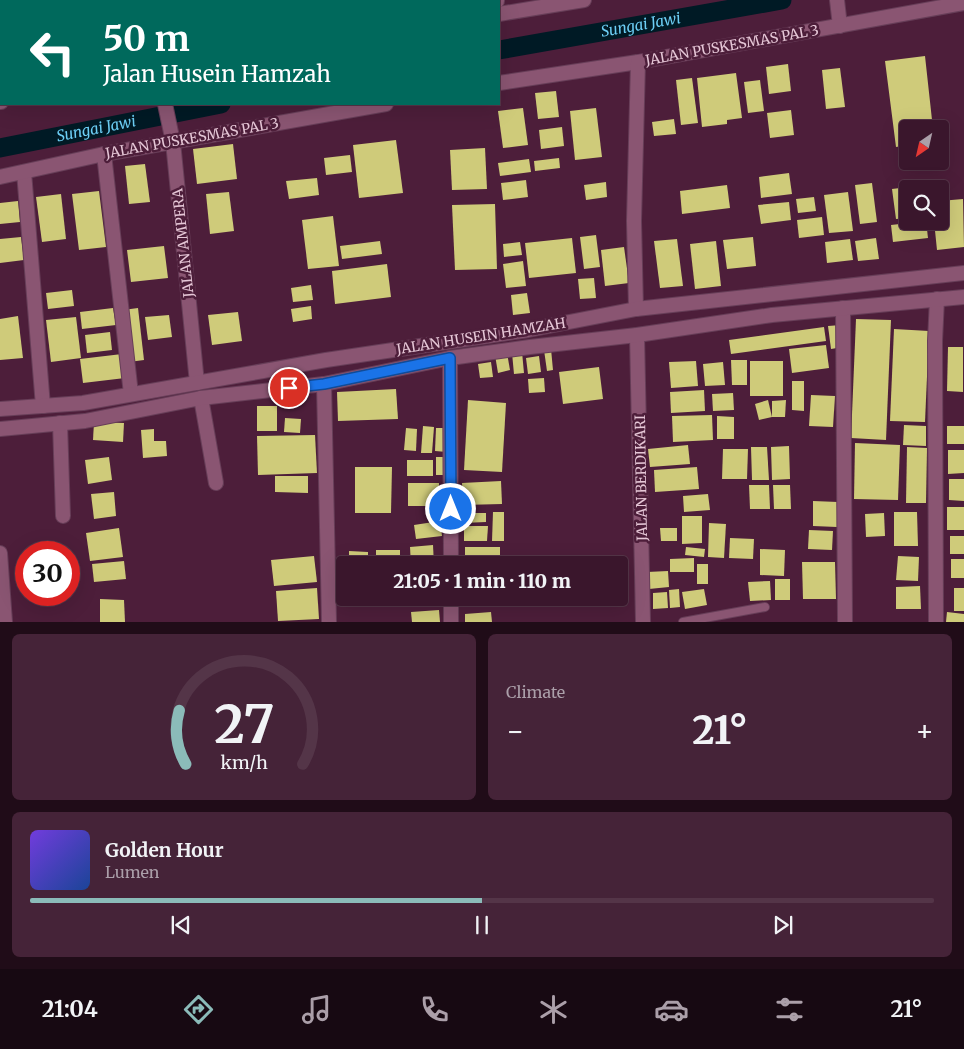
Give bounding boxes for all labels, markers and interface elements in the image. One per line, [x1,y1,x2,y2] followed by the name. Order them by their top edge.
[599,8,682,41] water label: Sungai Jawi
[103,17,190,61] text: 50 m
[20,20,85,85] icon: left
[643,21,820,69] street label: JALAN PUSKESMAS PAL 3
[103,60,331,88] text: Jalan Husein Hamzah
[55,111,137,146] water label: Sungai Jawi
[103,114,280,162] street label: JALAN PUSKESMAS PAL 3
[899,120,949,170] north arrow
[899,120,949,230] map controls
[899,180,949,230] button: search
[168,187,198,299] street label: JALAN AMPERA
[394,314,567,358] street label: JALAN HUSEIN HAMZAH
[268,367,310,409] pin
[275,374,303,402] icon: arrive
[631,415,651,542] street label: JALAN BERDIKARI
[424,482,476,534] position arrow
[15,541,80,606] speed limit sign: 30
[393,569,571,593] text: 21:05 · 1 min · 110 m
[506,682,565,702] text: Climate
[214,692,274,757] text: 27
[692,707,748,754] text: 21°
[506,713,525,749] text: −
[915,713,934,749] text: +
[220,751,268,774] text: km/h
[105,838,224,862] text: Golden Hour
[105,862,159,882] text: Lumen
[167,911,195,939] icon: previous
[468,911,496,939] icon: pause
[769,911,797,939] icon: next
[181,992,216,1027] icon: directions
[299,992,334,1027] icon: music
[417,992,452,1027] icon: phone
[536,992,571,1027] icon: climate
[654,992,689,1027] icon: car
[772,992,807,1027] icon: filters
[42,995,98,1023] text: 21:04
[891,995,922,1023] text: 21°

